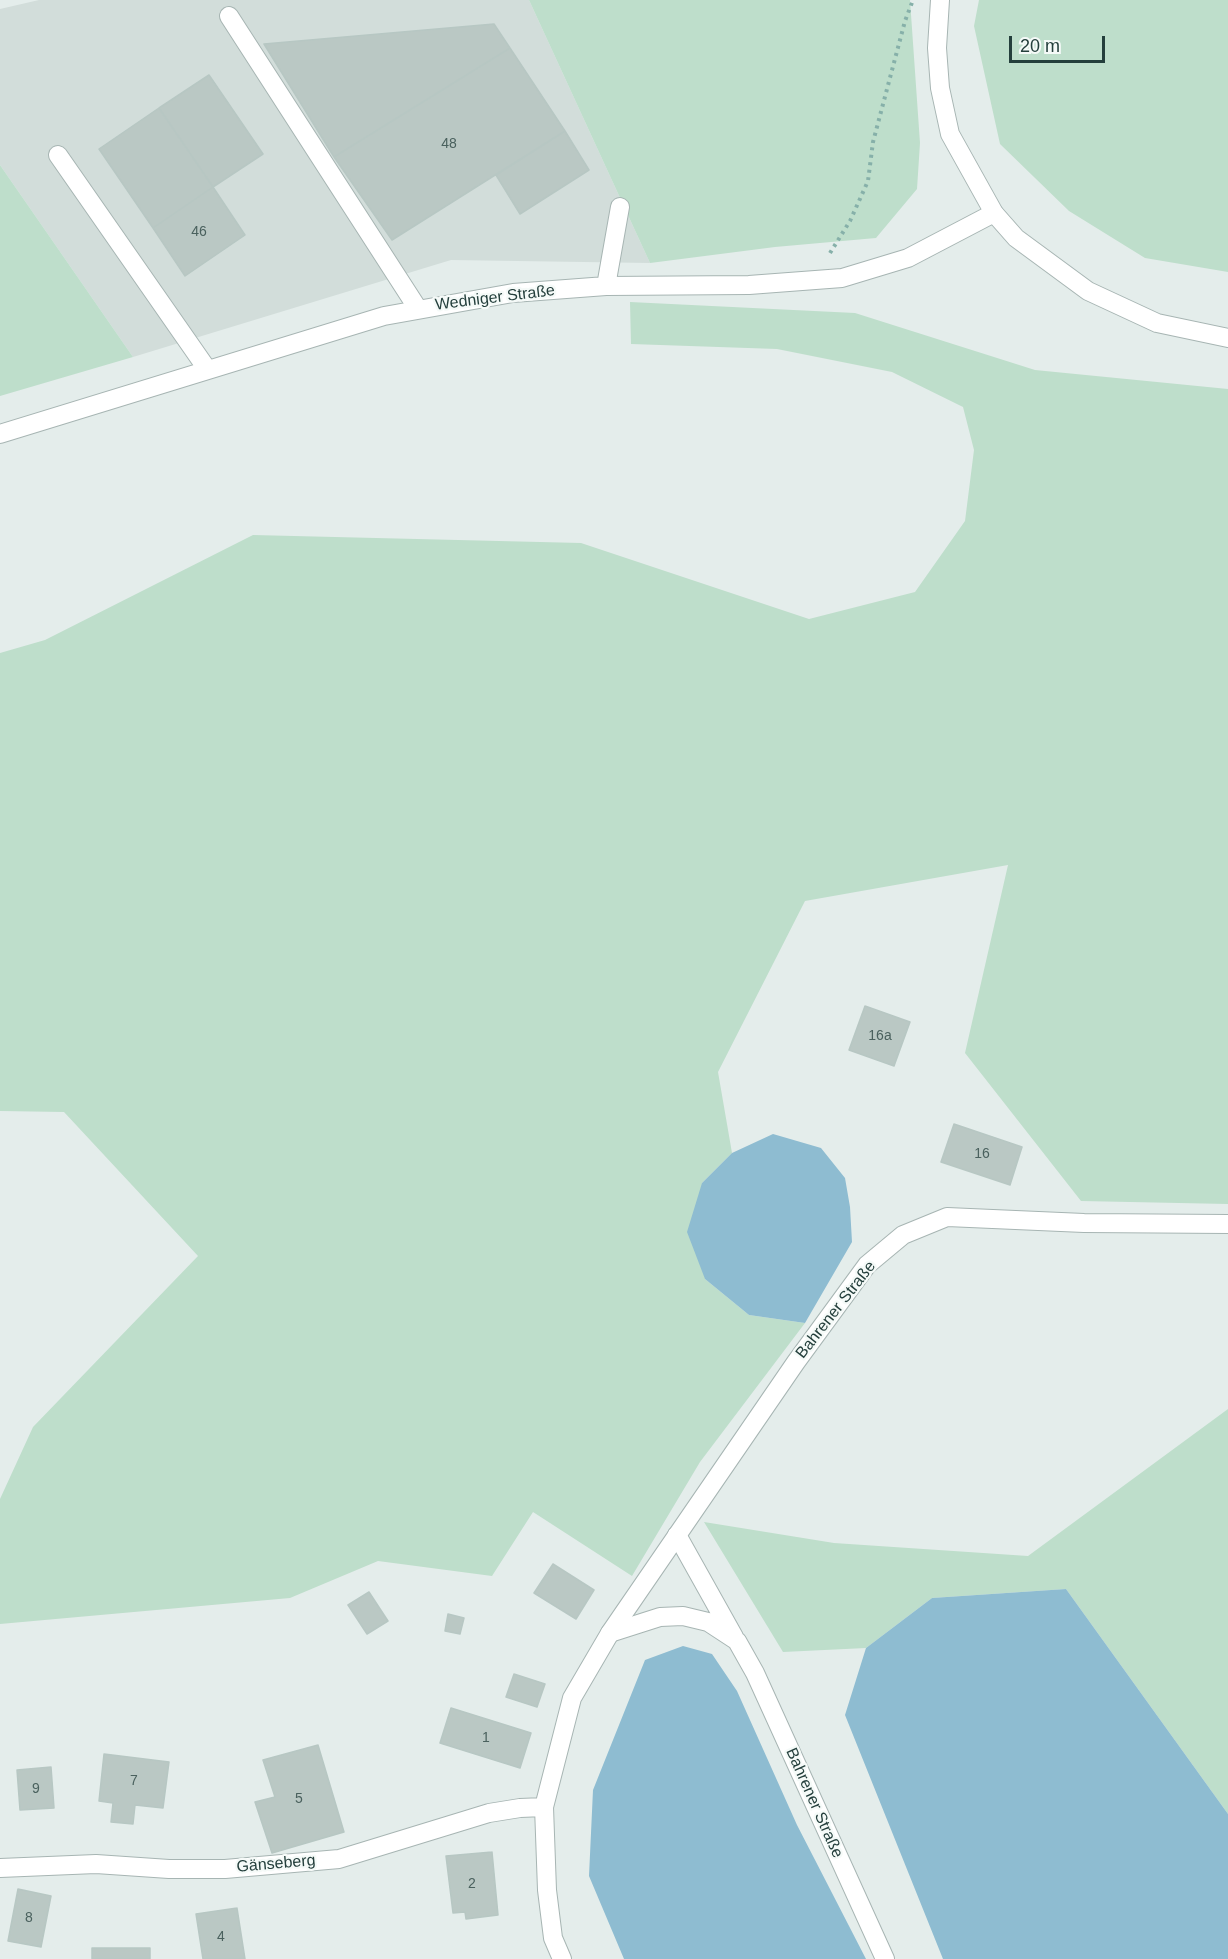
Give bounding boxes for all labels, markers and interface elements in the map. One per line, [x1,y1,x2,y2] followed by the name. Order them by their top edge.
[1012,24,1108,62] scale bar
[1020,36,1060,56] text: 20 m
[441,136,457,152] house number: 48
[191,224,207,240] house number: 46
[434,281,556,315] street label: Wedniger Straße
[868,1028,892,1044] house number: 16a
[974,1146,990,1162] house number: 16
[792,1257,880,1363] street label: Bahrener Straße
[482,1730,490,1746] house number: 1
[781,1745,847,1861] street label: Bahrener Straße
[130,1773,138,1789] house number: 7
[32,1781,40,1797] house number: 9
[295,1791,303,1807] house number: 5
[236,1851,316,1877] street label: Gänseberg
[468,1876,476,1892] house number: 2
[25,1910,33,1926] house number: 8
[217,1929,225,1945] house number: 4

